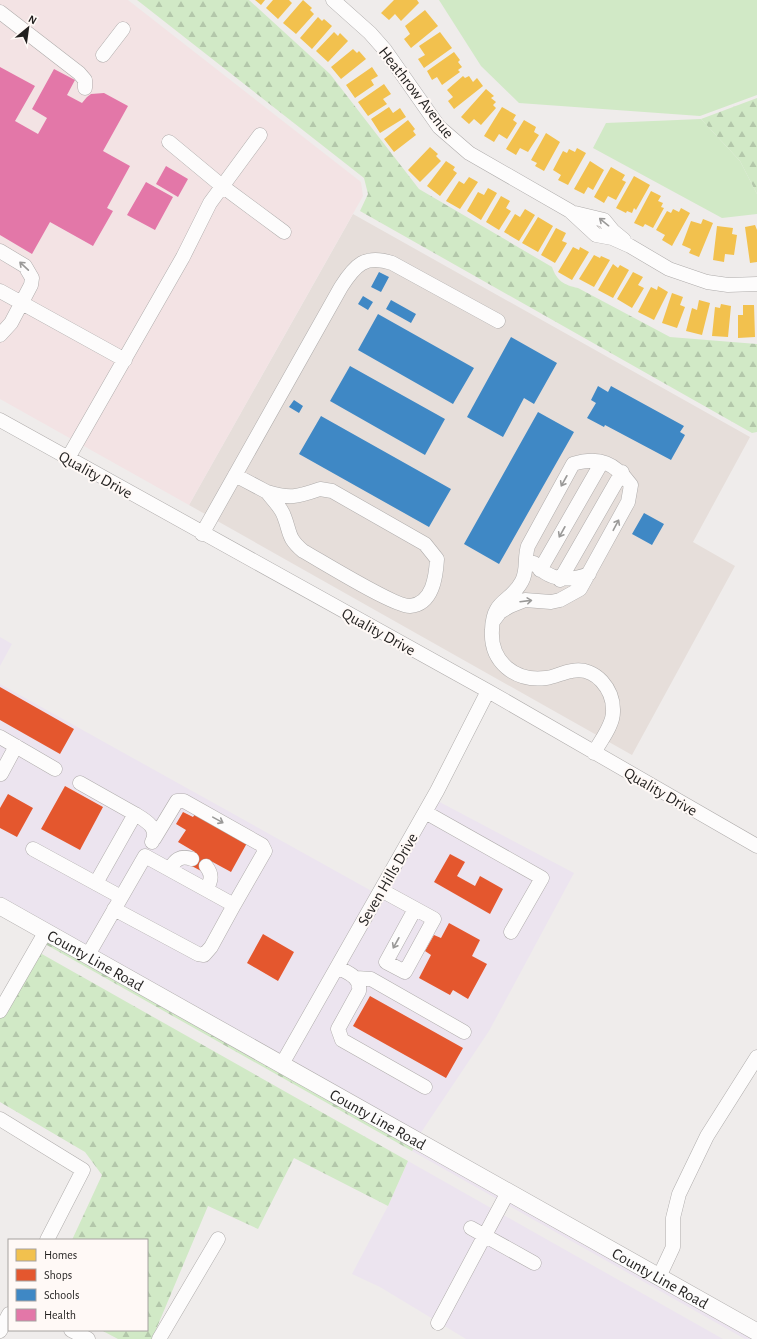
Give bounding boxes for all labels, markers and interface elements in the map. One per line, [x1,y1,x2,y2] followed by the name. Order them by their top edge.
[8,8,48,48] north arrow
[27,13,39,26] text: N
[376,44,457,141] street label: Heathrow Avenue
[599,218,609,227] one-way arrow
[19,262,29,271] one-way arrow
[56,448,135,502] street label: Quality Drive
[560,474,567,486] one-way arrow
[612,520,620,532] one-way arrow
[558,526,565,538] one-way arrow
[519,598,532,605] one-way arrow
[339,605,418,659] street label: Quality Drive
[621,765,700,820] street label: Quality Drive
[212,817,224,824] one-way arrow
[355,830,421,929] street label: Seven Hills Drive
[45,928,146,994] street label: County Line Road
[392,937,400,949] one-way arrow
[327,1086,428,1153] street label: County Line Road
[8,1239,148,1331] legend
[609,1245,711,1312] street label: County Line Road
[44,1249,77,1261] text: Homes
[44,1269,72,1281] text: Shops
[44,1289,79,1301] text: Schools
[44,1309,76,1321] text: Health

